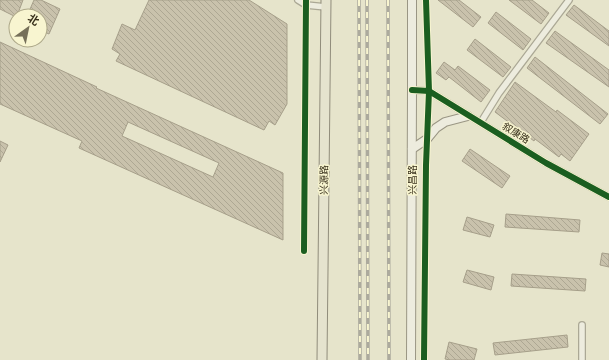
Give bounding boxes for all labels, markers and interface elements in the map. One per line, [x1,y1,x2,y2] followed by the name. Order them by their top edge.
[8,8,48,48] north arrow
[25,11,42,28] text: 北
[500,120,532,146] street label: 叙康路
[317,165,331,195] street label: 兴源路
[406,165,419,195] street label: 兴昌路

